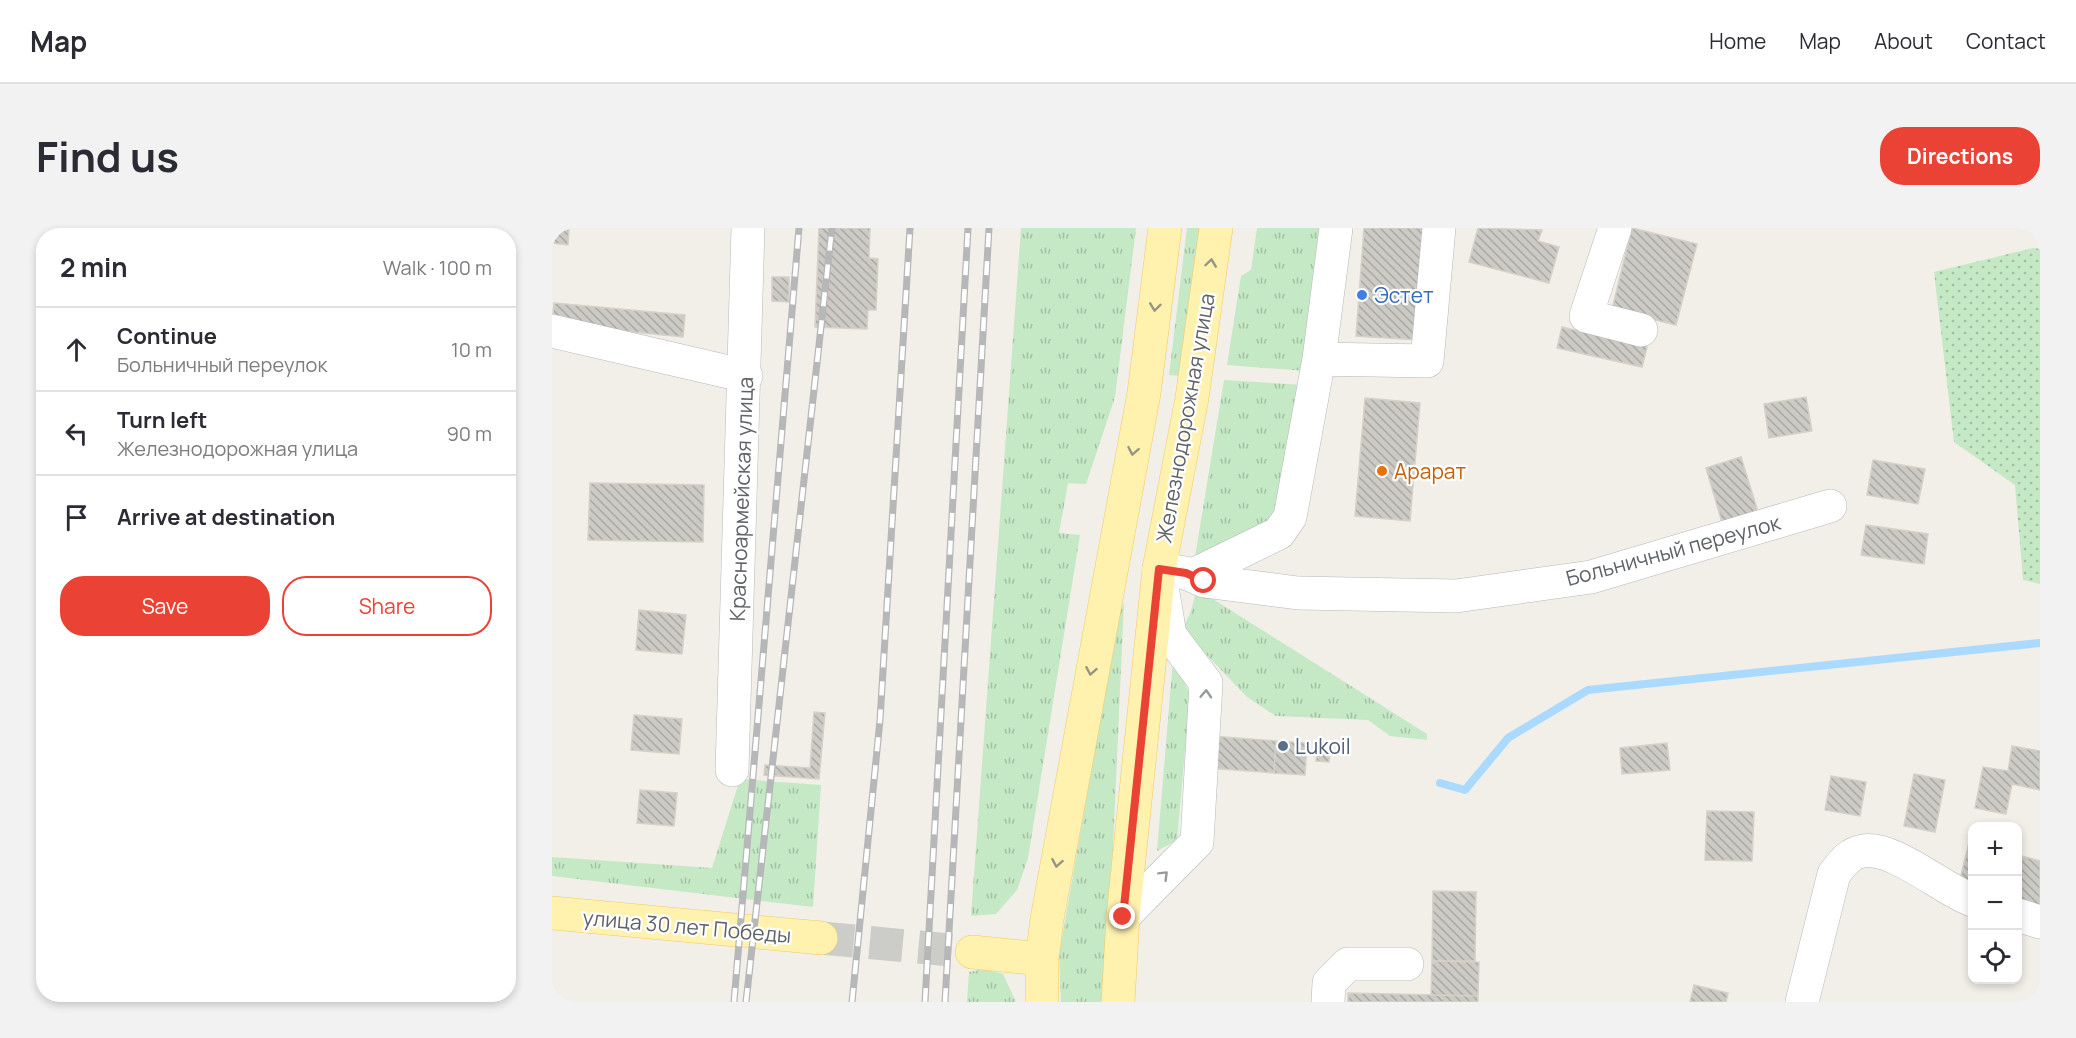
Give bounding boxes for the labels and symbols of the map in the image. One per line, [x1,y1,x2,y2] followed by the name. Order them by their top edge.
[1205,258,1217,267] one-way arrow
[1374,281,1434,309] place label: Эстет
[1355,288,1369,302] marker: Эстет
[1149,291,1221,545] street label: Железнодорожная улица
[1149,302,1161,311] one-way arrow
[723,376,759,622] street label: Красноармейская улица
[1127,445,1140,455] one-way arrow
[1394,457,1466,485] place label: Арарат
[1375,464,1389,478] marker: Арарат
[1563,508,1784,592] street label: Больничный переулок
[1190,567,1216,593] route start
[1086,666,1098,676] one-way arrow
[1199,689,1212,698] one-way arrow
[1295,732,1351,760] place label: Lukoil
[1276,739,1290,753] marker: Lukoil
[1052,858,1064,868] one-way arrow
[1157,872,1168,883] one-way arrow
[582,903,792,949] street label: улица 30 лет Победы
[1109,903,1135,929] route end

